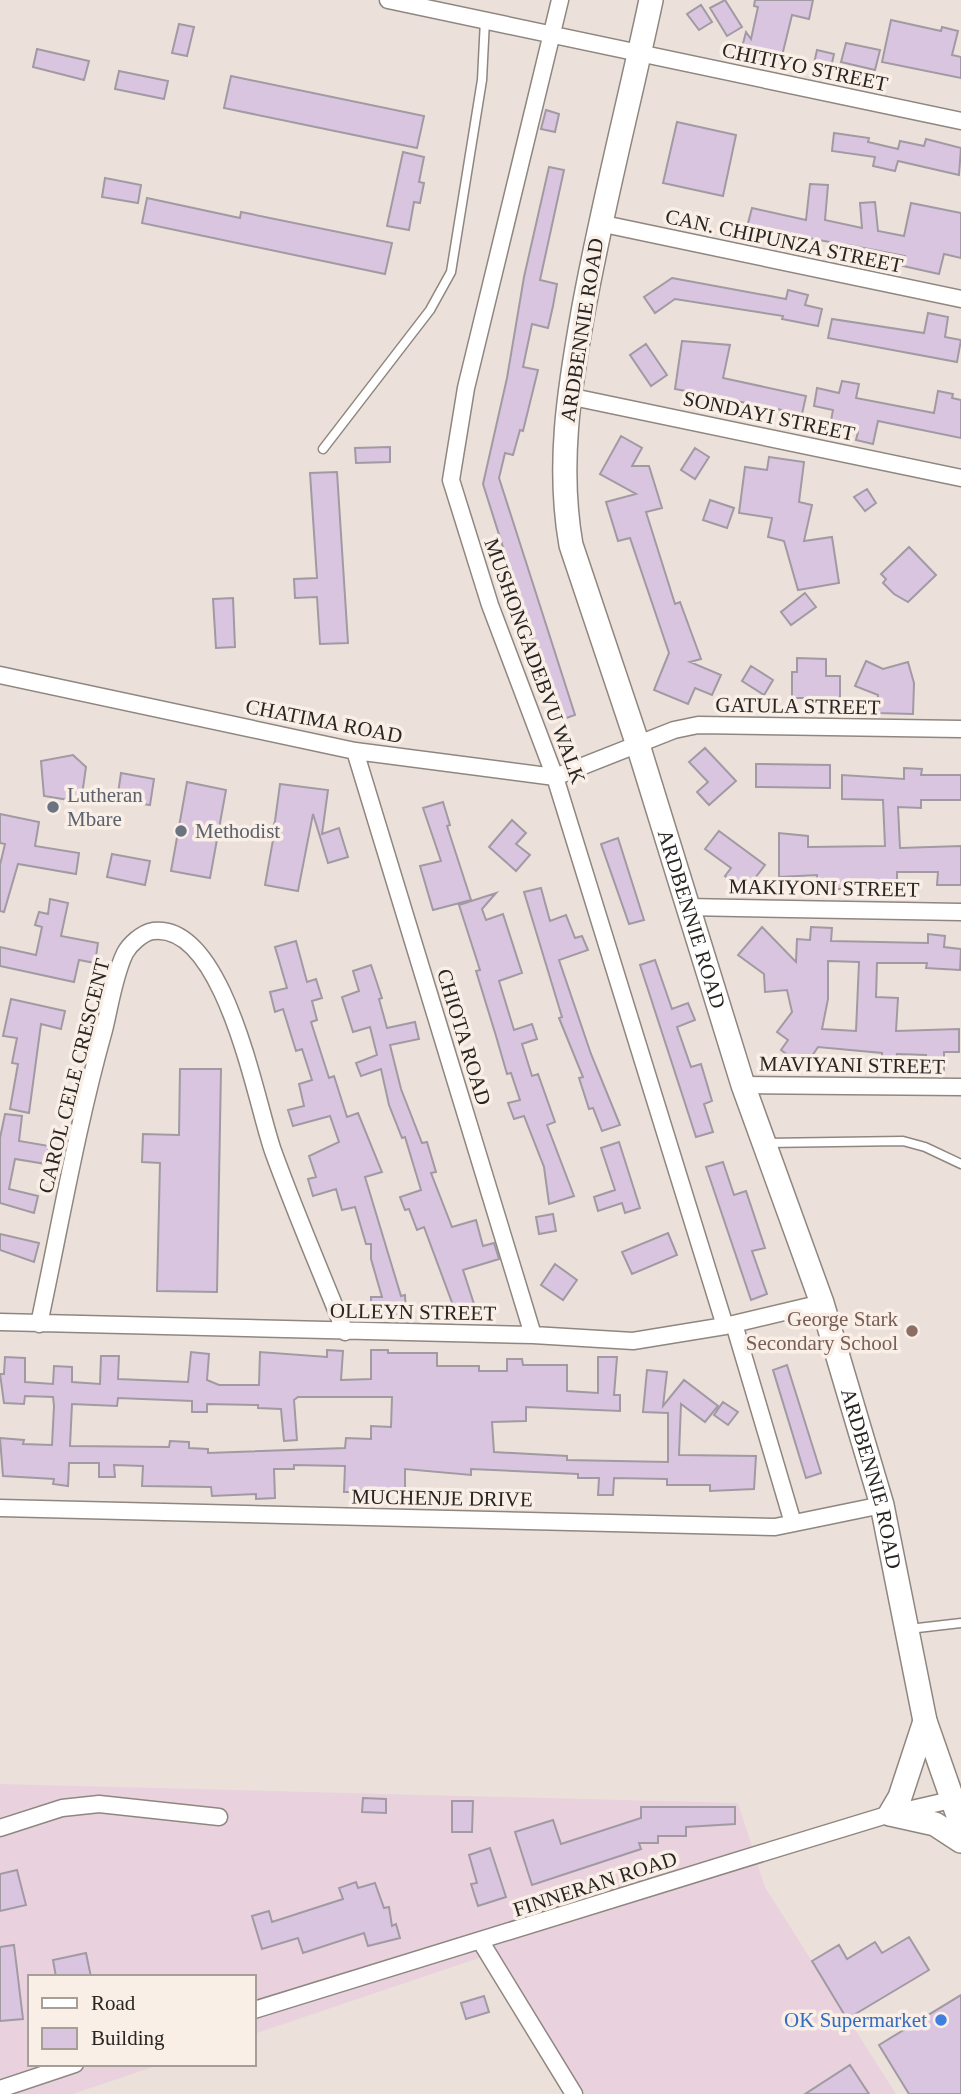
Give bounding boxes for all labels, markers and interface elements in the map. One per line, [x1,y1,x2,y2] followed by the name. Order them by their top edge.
[720,38,890,96] street label: CHITIYO STREET
[663,204,905,278] street label: CAN. CHIPUNZA STREET
[556,236,608,424] street label: ARDBENNIE ROAD
[681,386,857,446] street label: SONDAYI STREET
[479,535,591,787] street label: MUSHONGADEBVU WALK
[715,693,881,719] street label: GATULA STREET
[244,694,404,748] street label: CHATIMA ROAD
[67,783,143,831] place label: Lutheran Mbare
[45,799,61,815] marker: Lutheran Mbare
[195,819,280,843] place label: Methodist
[173,823,189,839] marker: Methodist
[653,827,731,1011] street label: ARDBENNIE ROAD
[728,874,920,902] street label: MAKIYONI STREET
[33,956,115,1196] street label: CAROL CELE CRESCENT
[432,966,496,1108] street label: CHIOTA ROAD
[759,1051,945,1079] street label: MAVIYANI STREET
[330,1299,496,1325] street label: OLLEYN STREET
[746,1307,898,1355] place label: George Stark Secondary School
[904,1323,920,1339] marker: George Stark Secondary School
[836,1385,906,1571] street label: ARDBENNIE ROAD
[351,1484,533,1512] street label: MUCHENJE DRIVE
[510,1846,680,1922] street label: FINNERAN ROAD
[28,1975,256,2066] legend
[91,1991,136,2015] text: Road
[784,2008,927,2032] place label: OK Supermarket
[933,2012,949,2028] marker: OK Supermarket
[91,2026,165,2050] text: Building

